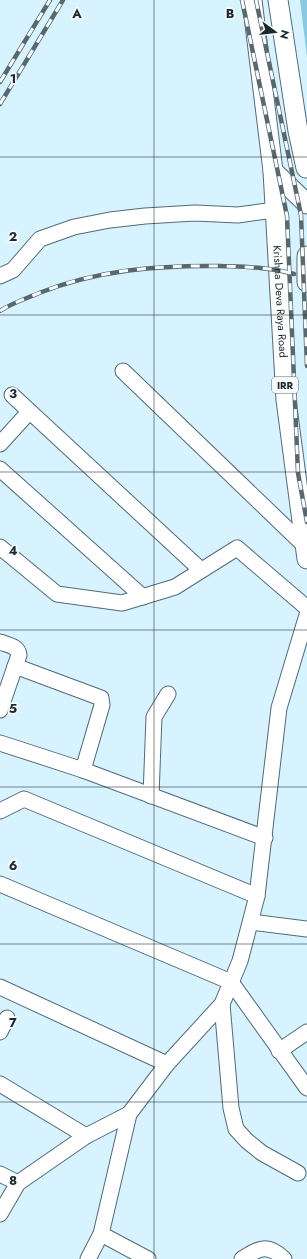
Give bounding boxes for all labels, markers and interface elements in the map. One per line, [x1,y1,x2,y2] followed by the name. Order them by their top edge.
[71,4,82,23] text: A
[226,4,235,23] text: B
[255,12,295,52] north arrow
[276,28,294,41] text: N
[10,69,16,88] text: 1
[9,227,17,246] text: 2
[269,245,292,358] street label: Krishna Deva Raya Road
[272,377,298,393] road number: IRR
[9,384,17,403] text: 3
[8,541,18,560] text: 4
[9,699,17,718] text: 5
[9,856,18,875] text: 6
[9,1013,17,1032] text: 7
[9,1171,17,1190] text: 8

